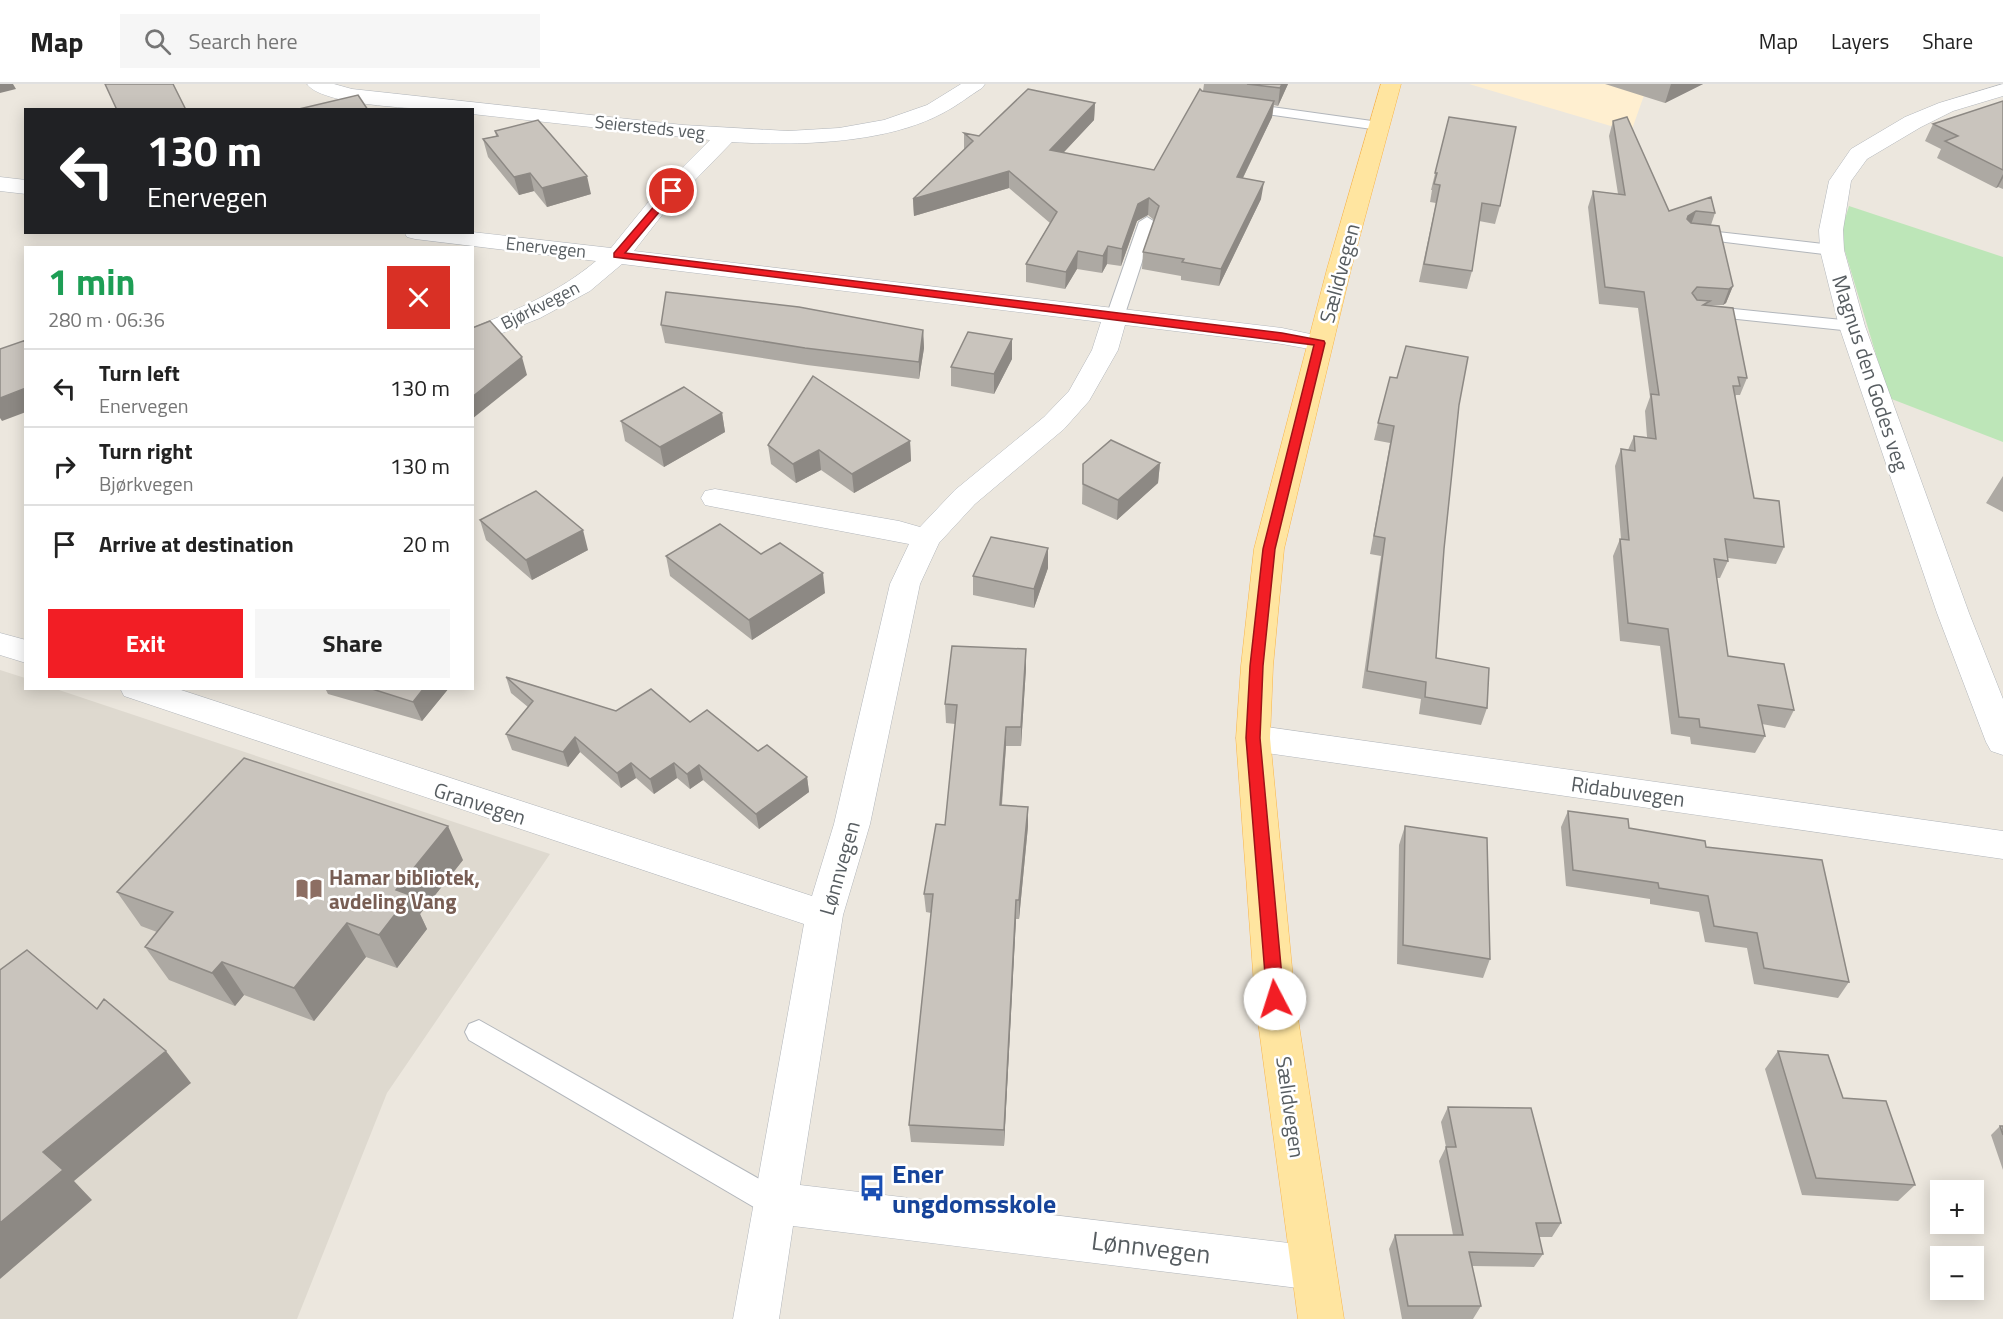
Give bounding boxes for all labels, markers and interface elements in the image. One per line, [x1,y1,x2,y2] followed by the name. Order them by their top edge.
[120,14,540,68] search box
[30,20,84,63] text: Map
[189,24,298,58] text: Search here
[141,25,174,58] icon: search
[1759,25,1798,57] text: Map
[1831,25,1889,57] text: Layers
[1922,25,1973,57] text: Share
[594,108,706,146] street label: Seiersteds veg
[147,118,262,182] text: 130 m
[48,132,126,210] icon: left
[646,165,697,216] pin
[655,174,688,207] icon: arrive
[147,176,268,217] text: Enervegen
[1310,220,1368,326] street label: Sælidvegen
[505,229,587,265] street label: Enervegen
[48,254,135,309] text: 1 min
[387,266,450,329] button: close
[1824,271,1918,476] street label: Magnus den Godes veg
[496,274,584,336] street label: Bjørkvegen
[48,304,165,335] text: 280 m · 06:36
[99,356,180,390] text: Turn left
[390,371,450,405] text: 130 m
[48,372,81,405] icon: left
[99,390,188,421] text: Enervegen
[99,434,193,468] text: Turn right
[390,449,450,483] text: 130 m
[48,450,81,483] icon: right
[99,468,193,499] text: Bjørkvegen
[99,527,294,561] text: Arrive at destination
[402,527,450,561] text: 20 m
[48,528,81,561] icon: arrive
[48,609,243,678] button: Exit
[255,609,450,678] button: Share
[1569,767,1687,815] street label: Ridabuvegen
[430,773,530,833] street label: Granvegen
[810,817,868,919] street label: Lønnvegen
[329,861,480,917] place label: Hamar bibliotek, avdeling Vang
[294,874,324,904] library icon: Hamar bibliotek, avdeling Vang
[1243,967,1307,1031] position arrow
[1268,1054,1314,1160] street label: Sælidvegen
[892,1154,1056,1223] place label: Ener ungdomsskole
[857,1173,887,1203] bus stop icon: Ener ungdomsskole
[1930,1180,1984,1300] map controls
[1930,1180,1984,1234] button: +
[1089,1220,1213,1274] street label: Lønnvegen
[1930,1246,1984,1300] button: −

